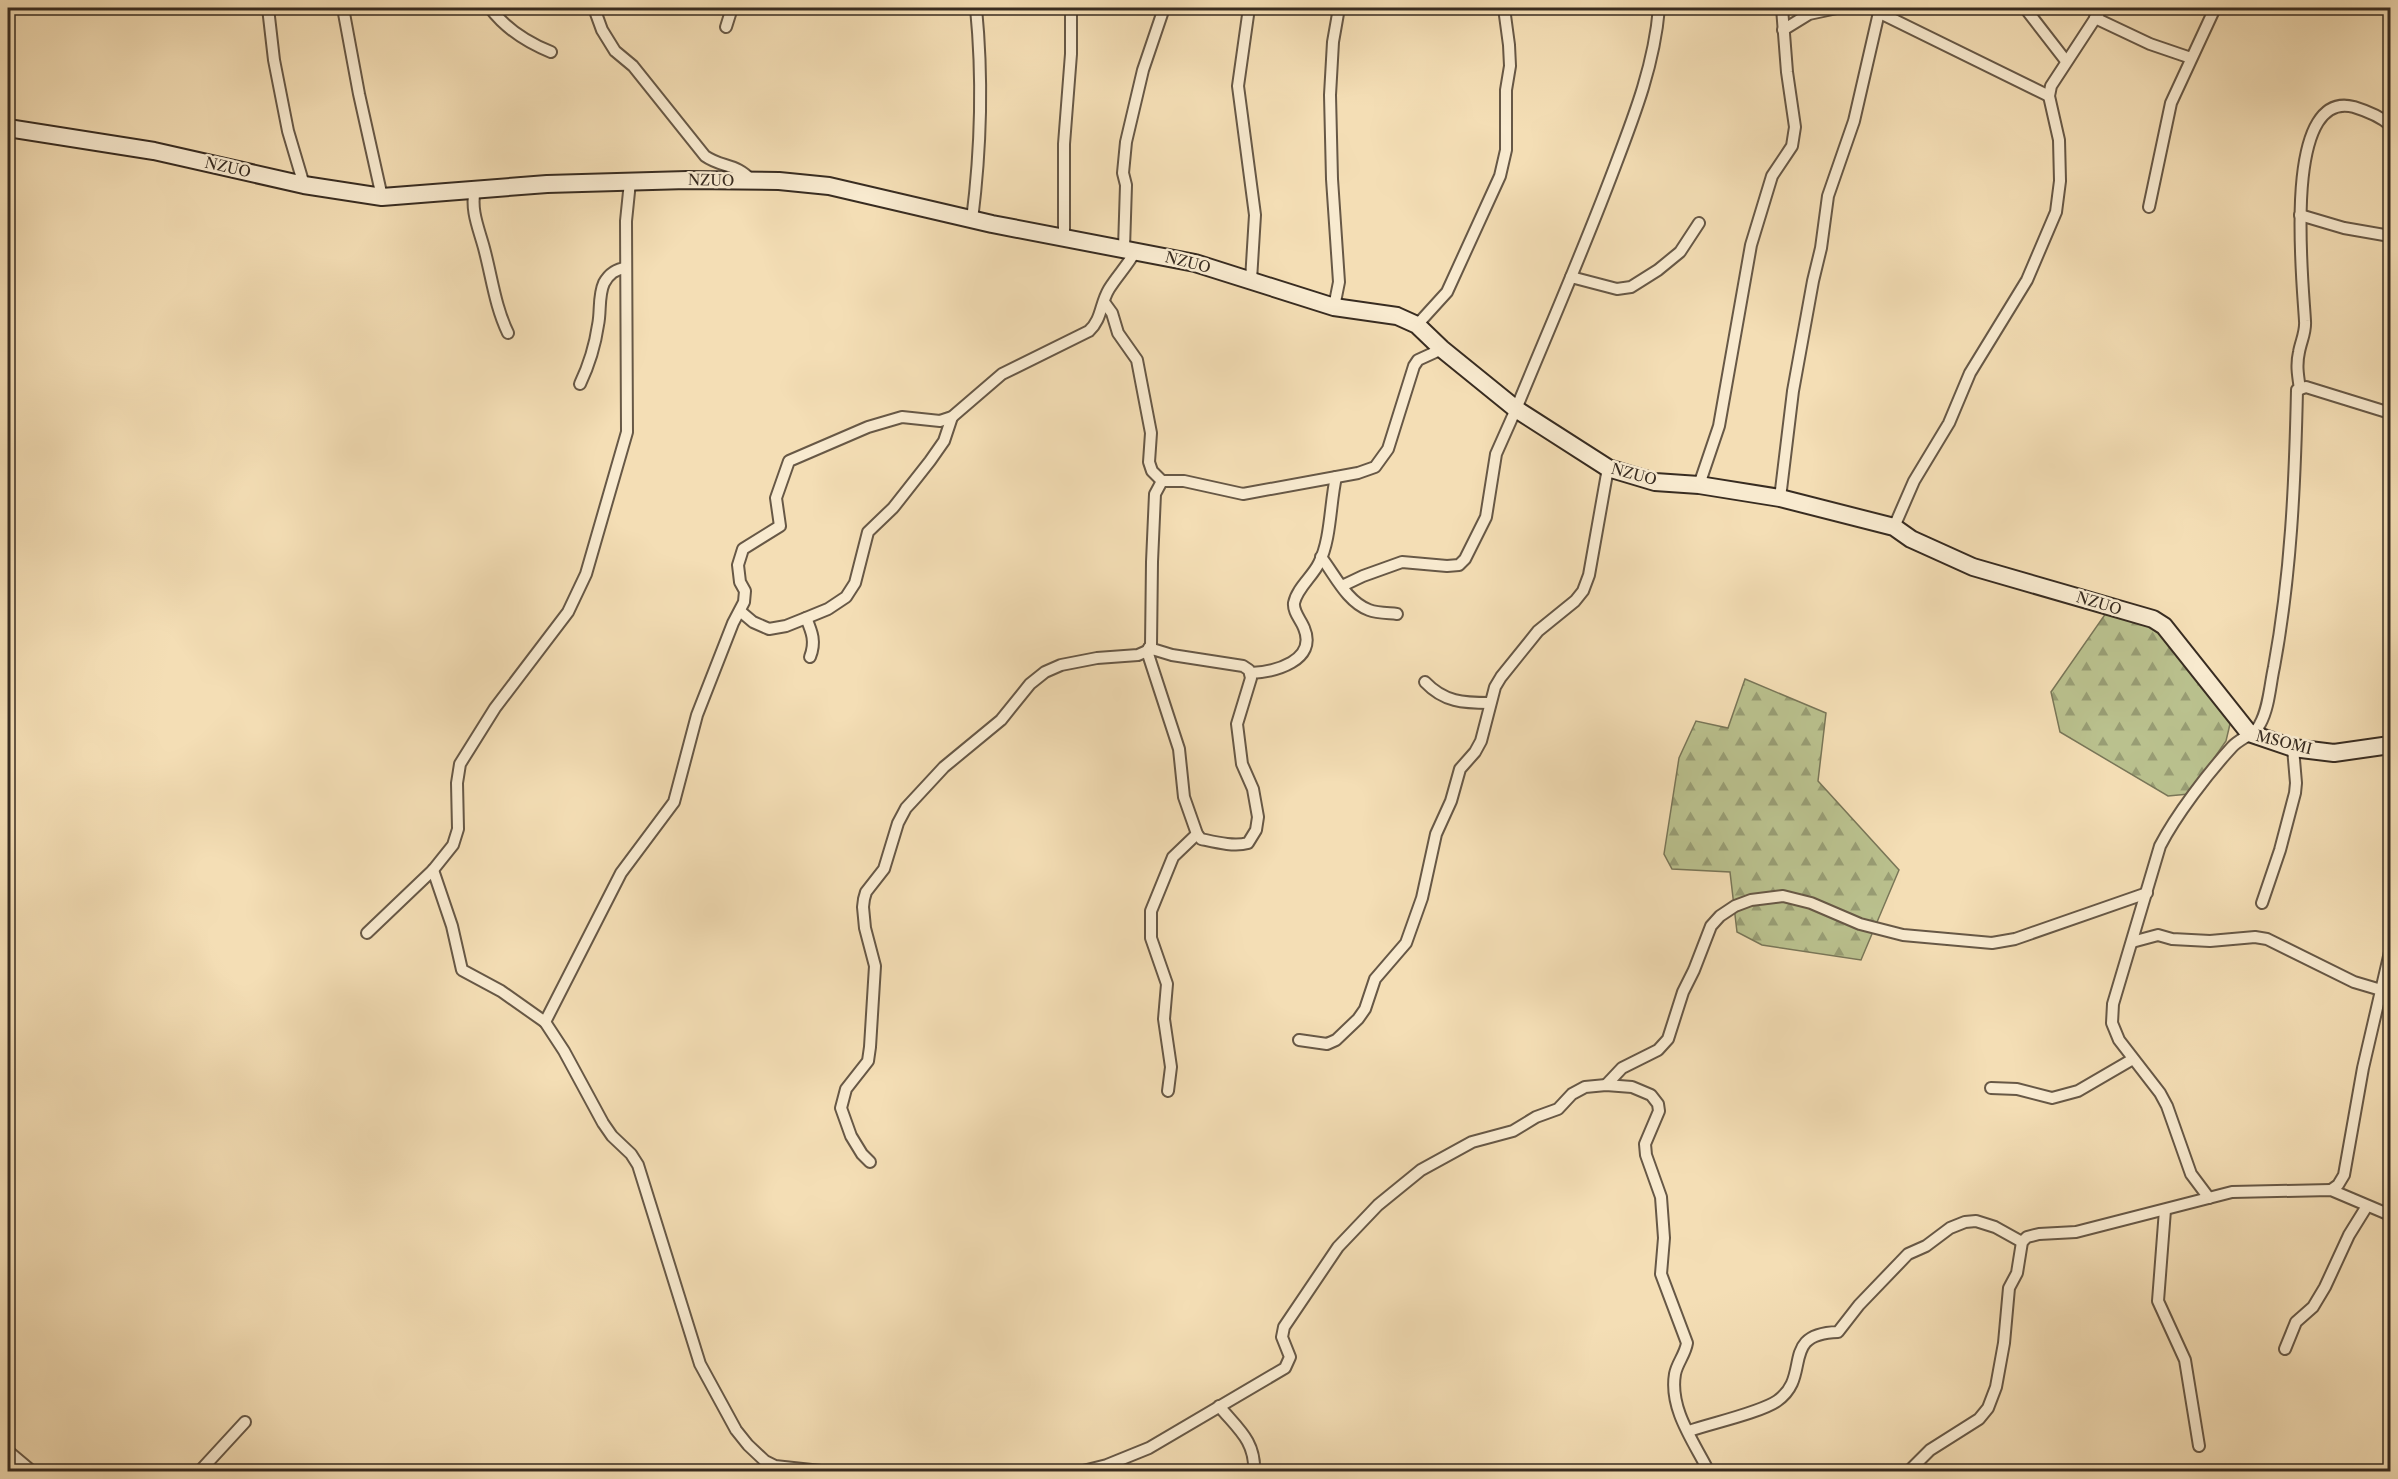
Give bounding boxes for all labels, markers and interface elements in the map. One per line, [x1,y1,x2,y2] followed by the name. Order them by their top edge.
[203,153,253,181] street label: NZUO
[688,170,734,190] street label: NZUO
[1163,247,1213,277] street label: NZUO
[1609,459,1659,489] street label: NZUO
[2074,587,2124,619] street label: NZUO
[2254,726,2314,758] street label: MSOMI

